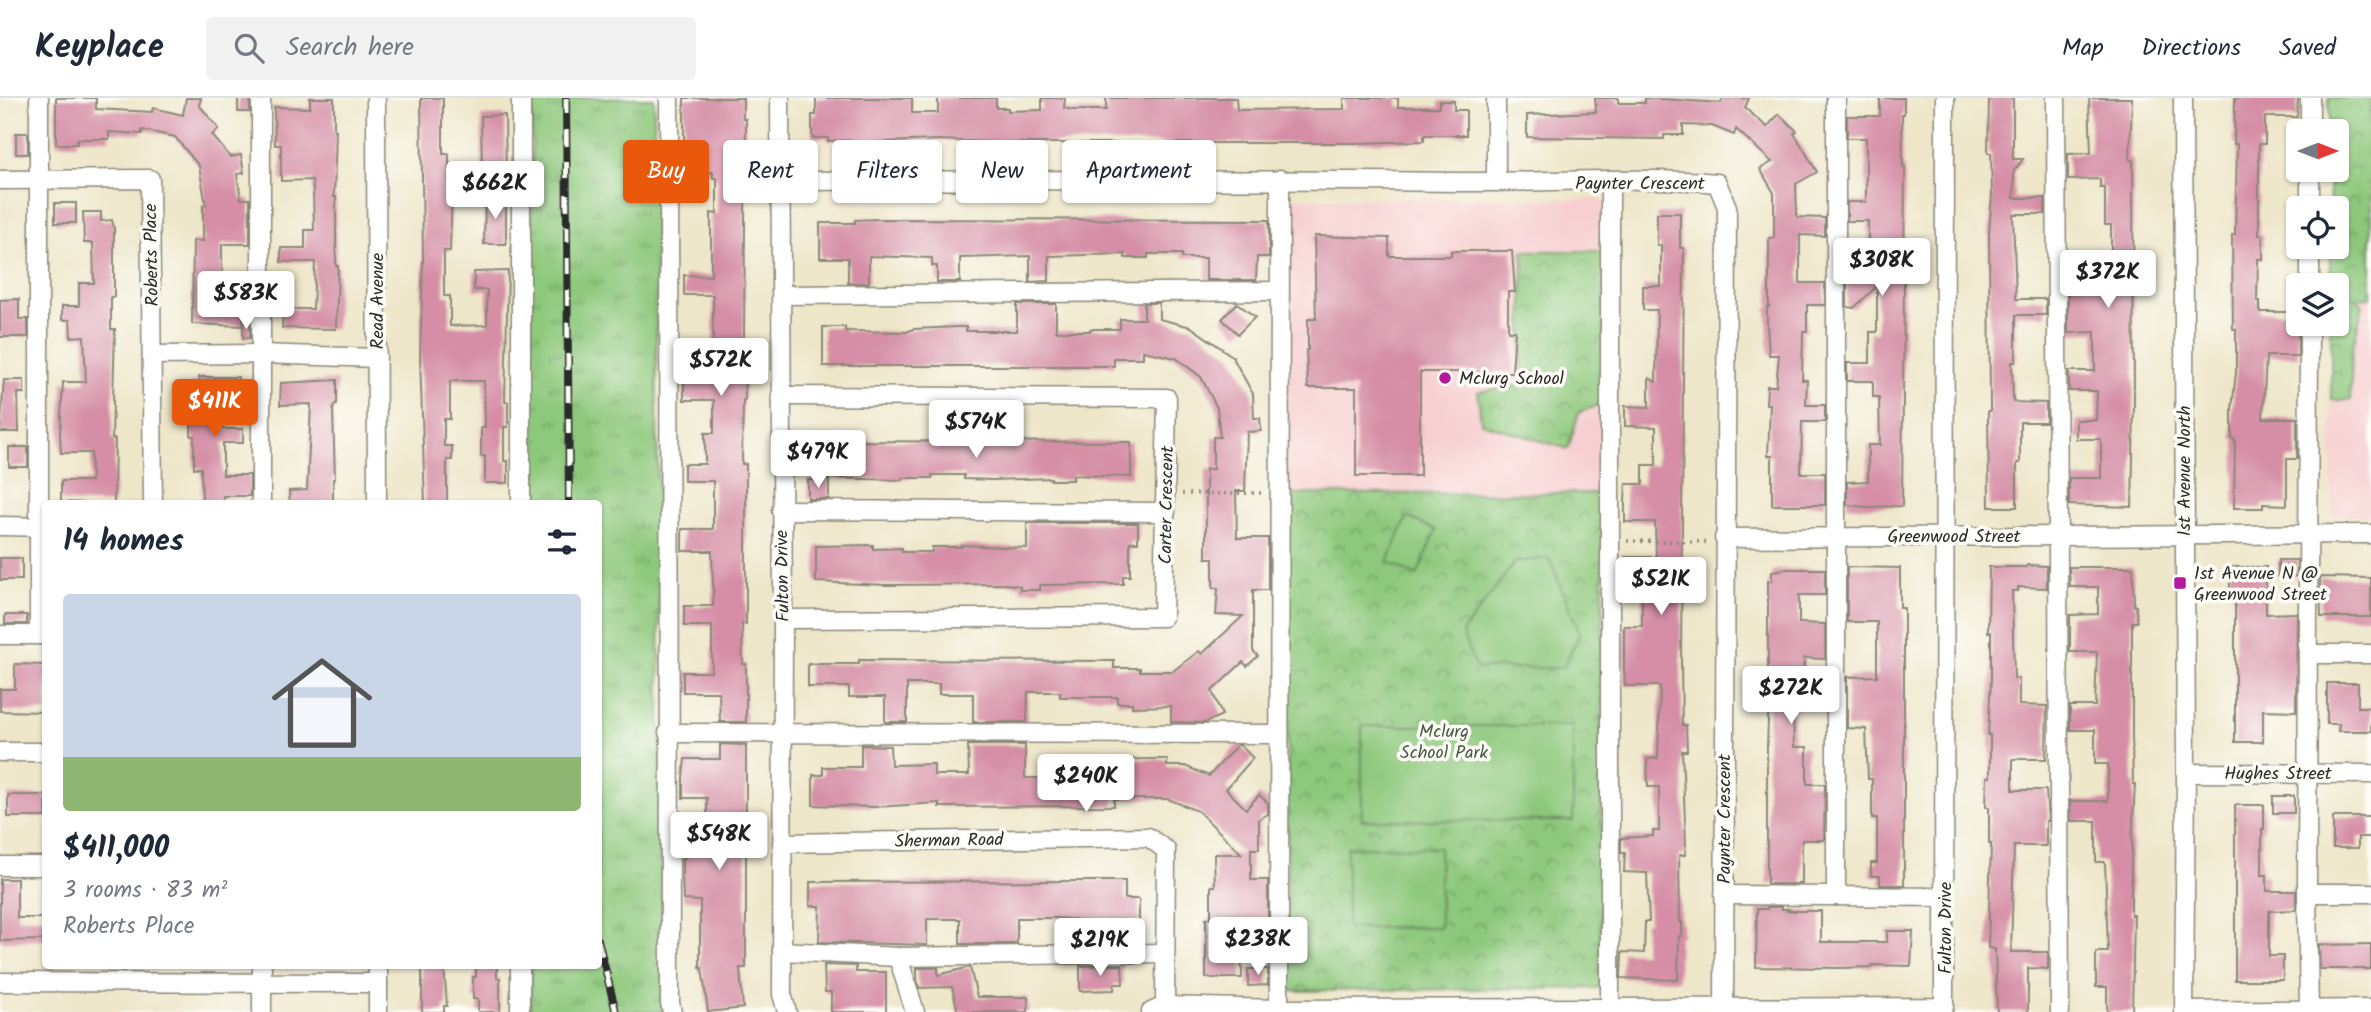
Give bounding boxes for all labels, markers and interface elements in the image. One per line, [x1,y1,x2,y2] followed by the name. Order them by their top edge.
[206,17,696,80] search box
[35,22,164,75] text: Keyplace
[286,27,414,69] text: Search here
[230,29,268,67] icon: search
[2062,29,2104,68] text: Map
[2142,29,2241,68] text: Directions
[2279,29,2336,68] text: Saved
[2286,119,2348,182] north arrow
[2286,119,2349,336] map controls
[623,140,709,203] chip: Buy
[723,140,818,203] chip: Rent
[832,140,942,203] chip: Filters
[956,140,1048,203] chip: New
[1062,140,1216,203] chip: Apartment
[446,162,544,221] pin: $662K
[462,166,528,202] text: $662K
[1575,170,1706,199] street label: Paynter Crescent
[2286,196,2349,259] button: locate
[137,203,168,307] street label: Roberts Place
[1833,238,1931,298] pin: $308K
[1849,243,1915,279] text: $308K
[2059,250,2157,310] pin: $372K
[364,253,393,349] street label: Read Avenue
[2076,255,2140,291] text: $372K
[197,272,295,331] pin: $583K
[2286,273,2349,336] button: layers
[213,276,279,312] text: $583K
[672,338,770,398] pin: $572K
[689,343,753,379] text: $572K
[1459,365,1565,394] place label: Mclurg School
[1437,370,1453,386] marker: Mclurg School
[166,380,264,439] pin: $411K
[188,384,242,420] text: $411K
[927,400,1025,460] pin: $574K
[945,405,1007,441] text: $574K
[2171,406,2200,536] street label: 1st Avenue North
[769,430,867,490] pin: $479K
[787,435,849,471] text: $479K
[1152,444,1183,565] street label: Carter Crescent
[63,518,184,566] text: 14 homes
[543,523,581,561] icon: filters
[1887,523,2022,552] street label: Greenwood Street
[768,530,799,622] street label: Fulton Drive
[1612,558,1710,617] pin: $521K
[2194,560,2328,610] place label: 1st Avenue N @ Greenwood Street
[1631,562,1691,598] text: $521K
[2172,575,2188,591] marker: 1st Avenue N @ Greenwood Street
[259,640,385,766] icon: home
[1742,666,1840,726] pin: $272K
[1758,671,1824,707] text: $272K
[1400,718,1488,768] park label: Mclurg School Park
[1711,753,1740,884] street label: Paynter Crescent
[1037,754,1135,814] pin: $240K
[1053,759,1119,795] text: $240K
[2224,760,2333,789] street label: Hughes Street
[670,812,768,872] pin: $548K
[686,817,752,853] text: $548K
[63,825,169,873] text: $411,000
[894,826,1005,857] street label: Sherman Road
[63,873,227,909] text: 3 rooms · 83 m²
[1932,882,1961,974] street label: Fulton Drive
[63,909,194,945] text: Roberts Place
[1051,918,1149,978] pin: $219K
[1209,918,1307,977] pin: $238K
[1224,922,1292,958] text: $238K
[1070,923,1130,959] text: $219K

